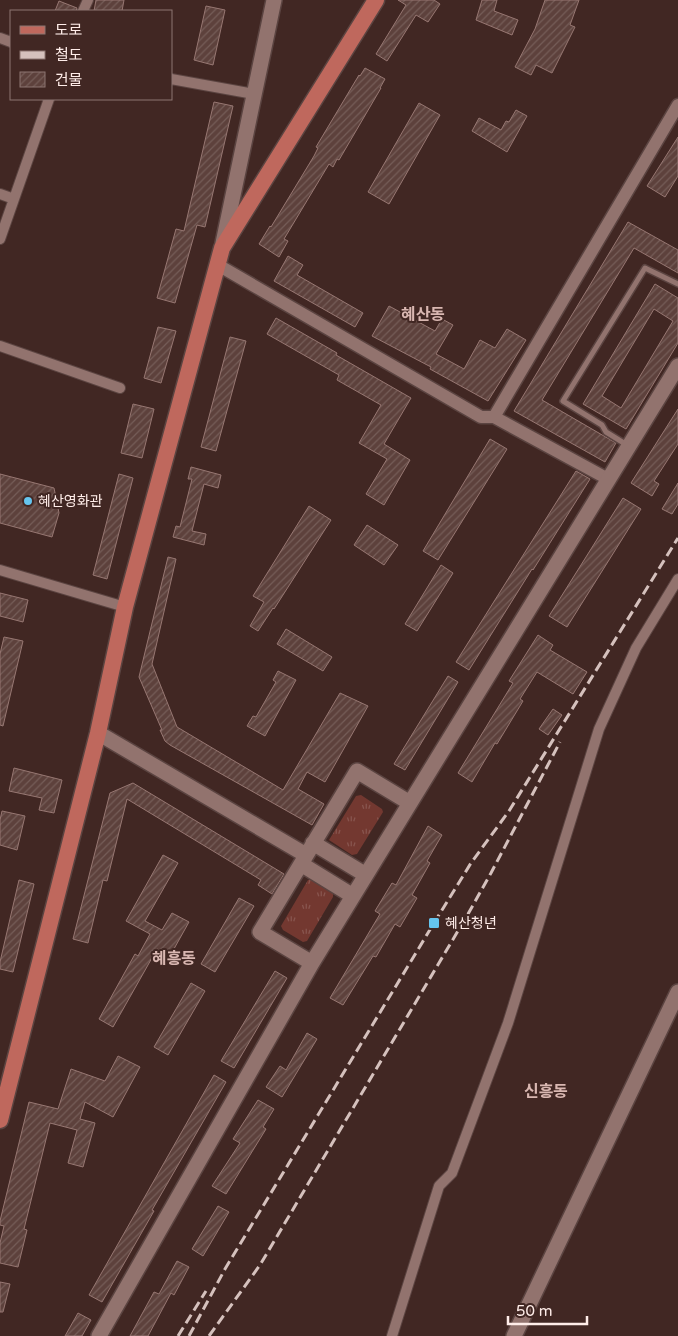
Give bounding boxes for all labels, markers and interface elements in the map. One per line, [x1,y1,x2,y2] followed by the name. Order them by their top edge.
[10,10,172,100] legend
[55,21,83,39] text: 도로
[55,46,83,64] text: 철도
[55,71,83,89] text: 건물
[401,305,445,325] district label: 혜산동
[38,493,103,510] place label: 혜산영화관
[22,495,34,507] marker: 혜산영화관
[445,915,497,932] place label: 혜산청년
[427,916,441,930] marker: 혜산청년
[152,949,196,969] district label: 혜흥동
[524,1082,568,1102] district label: 신흥동
[508,1294,587,1326] scale bar
[516,1302,553,1320] text: 50 m

